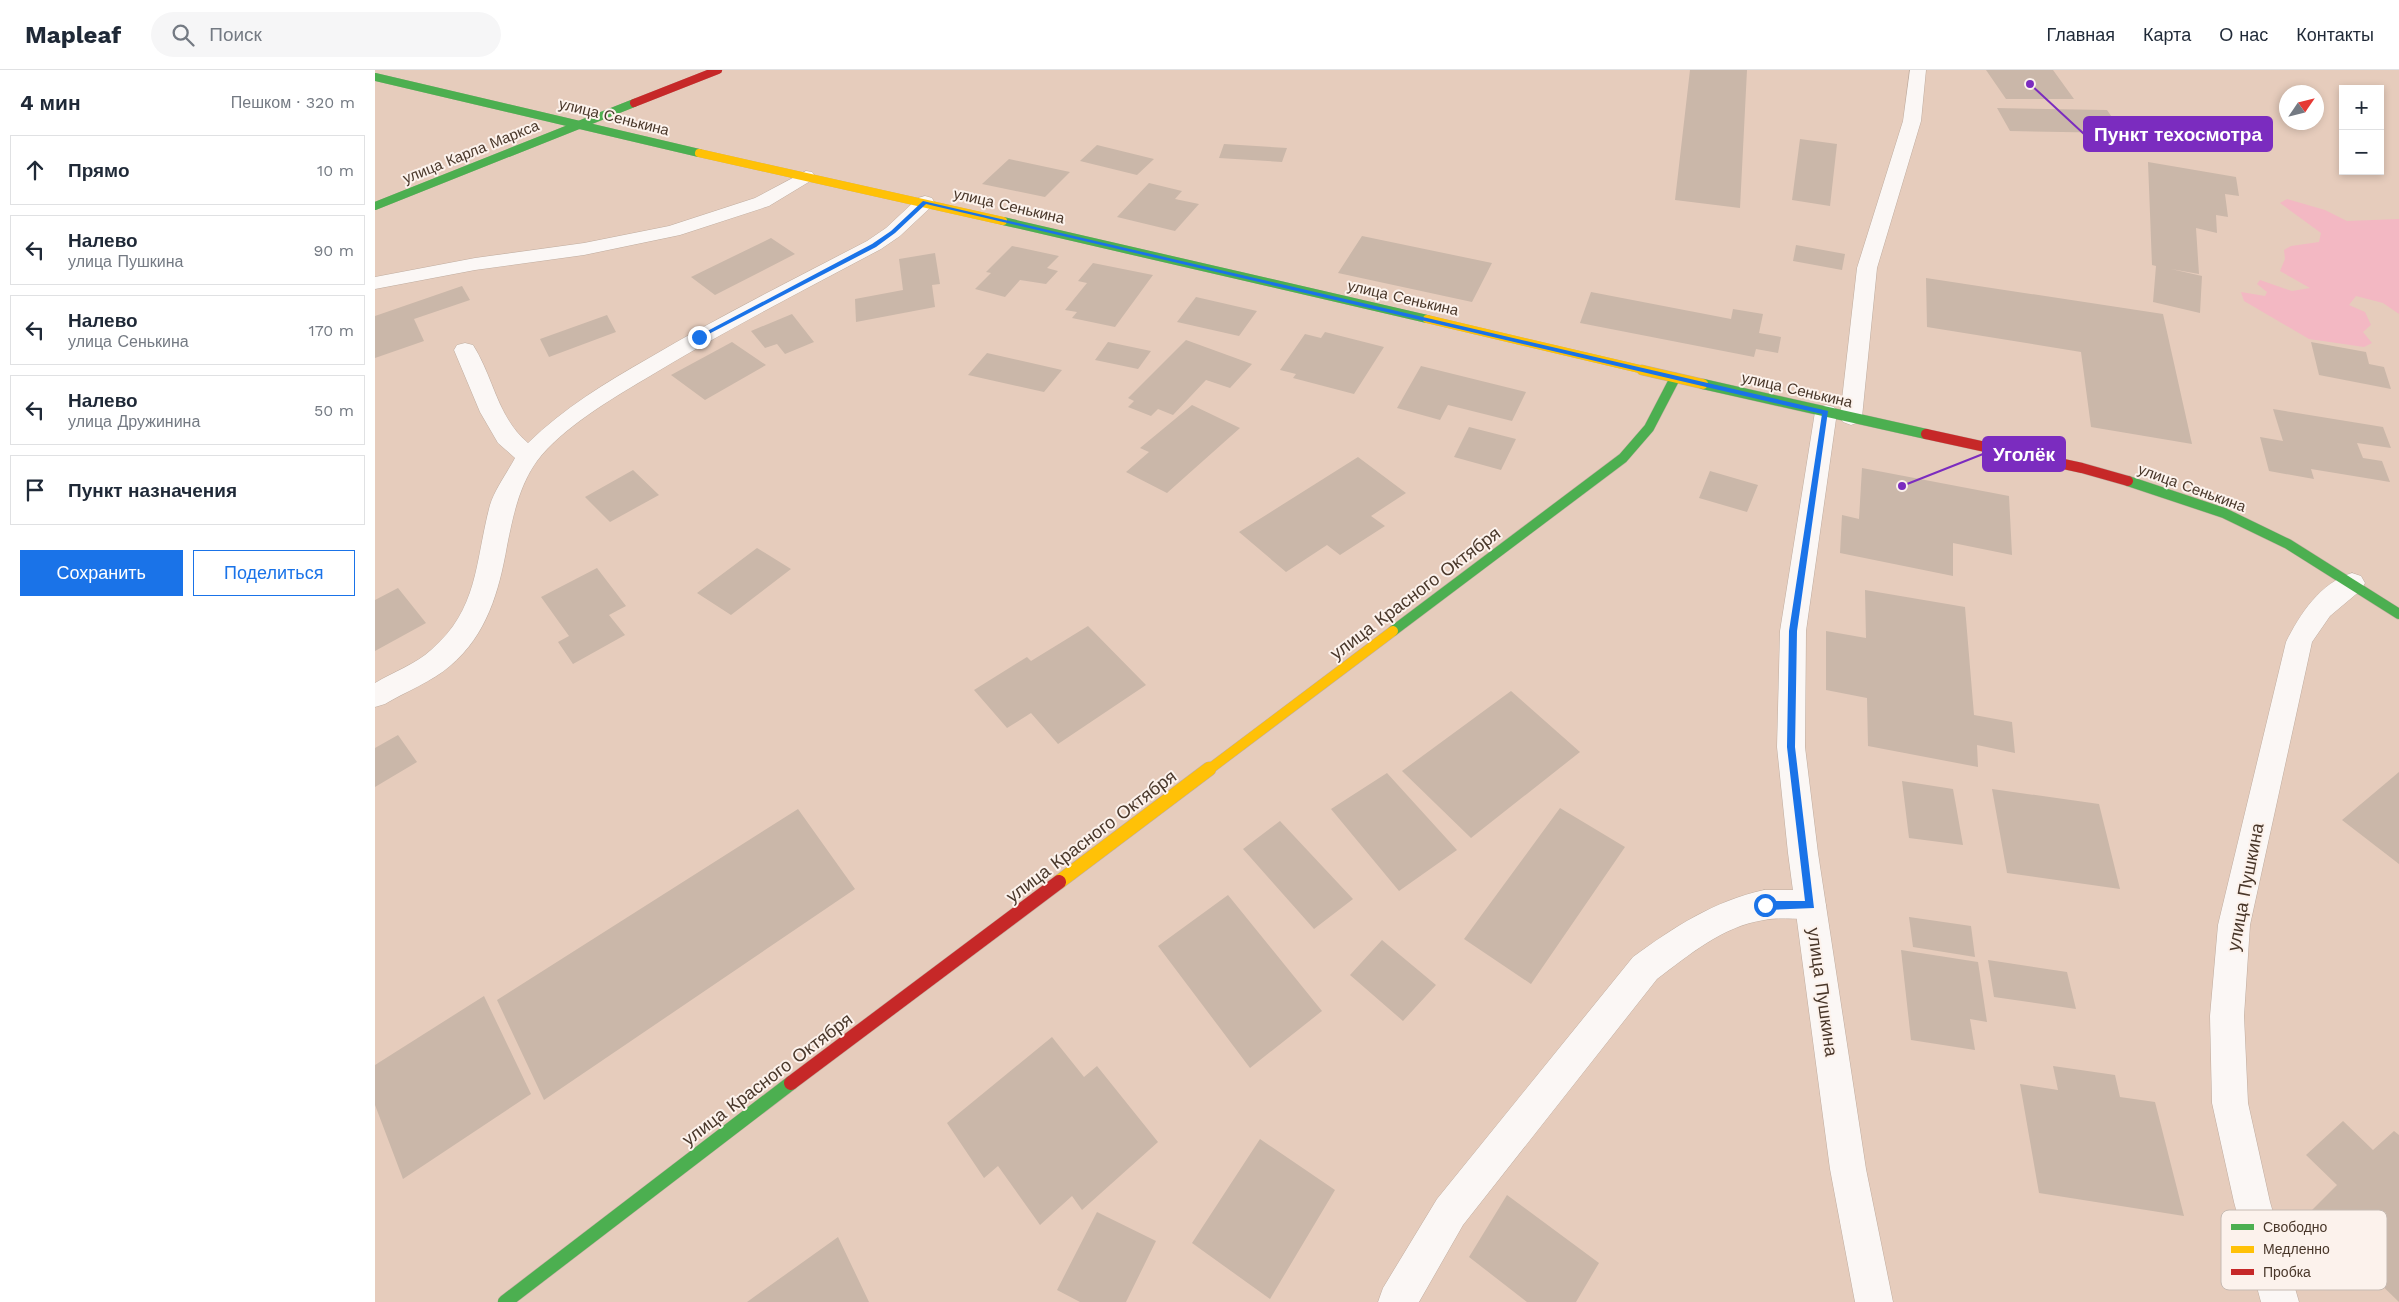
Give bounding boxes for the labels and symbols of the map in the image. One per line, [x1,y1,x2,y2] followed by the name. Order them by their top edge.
[2279,85,2324,130] north arrow
[557,95,672,140] street label: улица Сенькина
[400,116,542,188] street label: улица Карла Маркса
[2084,117,2272,151] callout: Пункт техосмотра
[2094,123,2262,146] text: Пункт техосмотра
[952,184,1067,228] street label: улица Сенькина
[1346,276,1461,320] street label: улица Сенькина
[688,326,711,349] route end
[1740,368,1855,412] street label: улица Сенькина
[1983,437,2065,471] callout: Уголёк
[1993,443,2056,466] text: Уголёк
[2136,460,2249,516] street label: улица Сенькина
[1326,522,1504,664] street label: улица Красного Октября
[1002,765,1180,907] street label: улица Красного Октября
[2222,820,2268,953] street label: улица Пушкина
[1754,894,1777,917] route start
[1804,926,1843,1059] street label: улица Пушкина
[678,1008,856,1150] street label: улица Красного Октября
[2221,1210,2387,1290] legend
[2263,1219,2328,1235] text: Свободно
[2263,1241,2330,1257] text: Медленно
[2263,1264,2311,1280] text: Пробка

